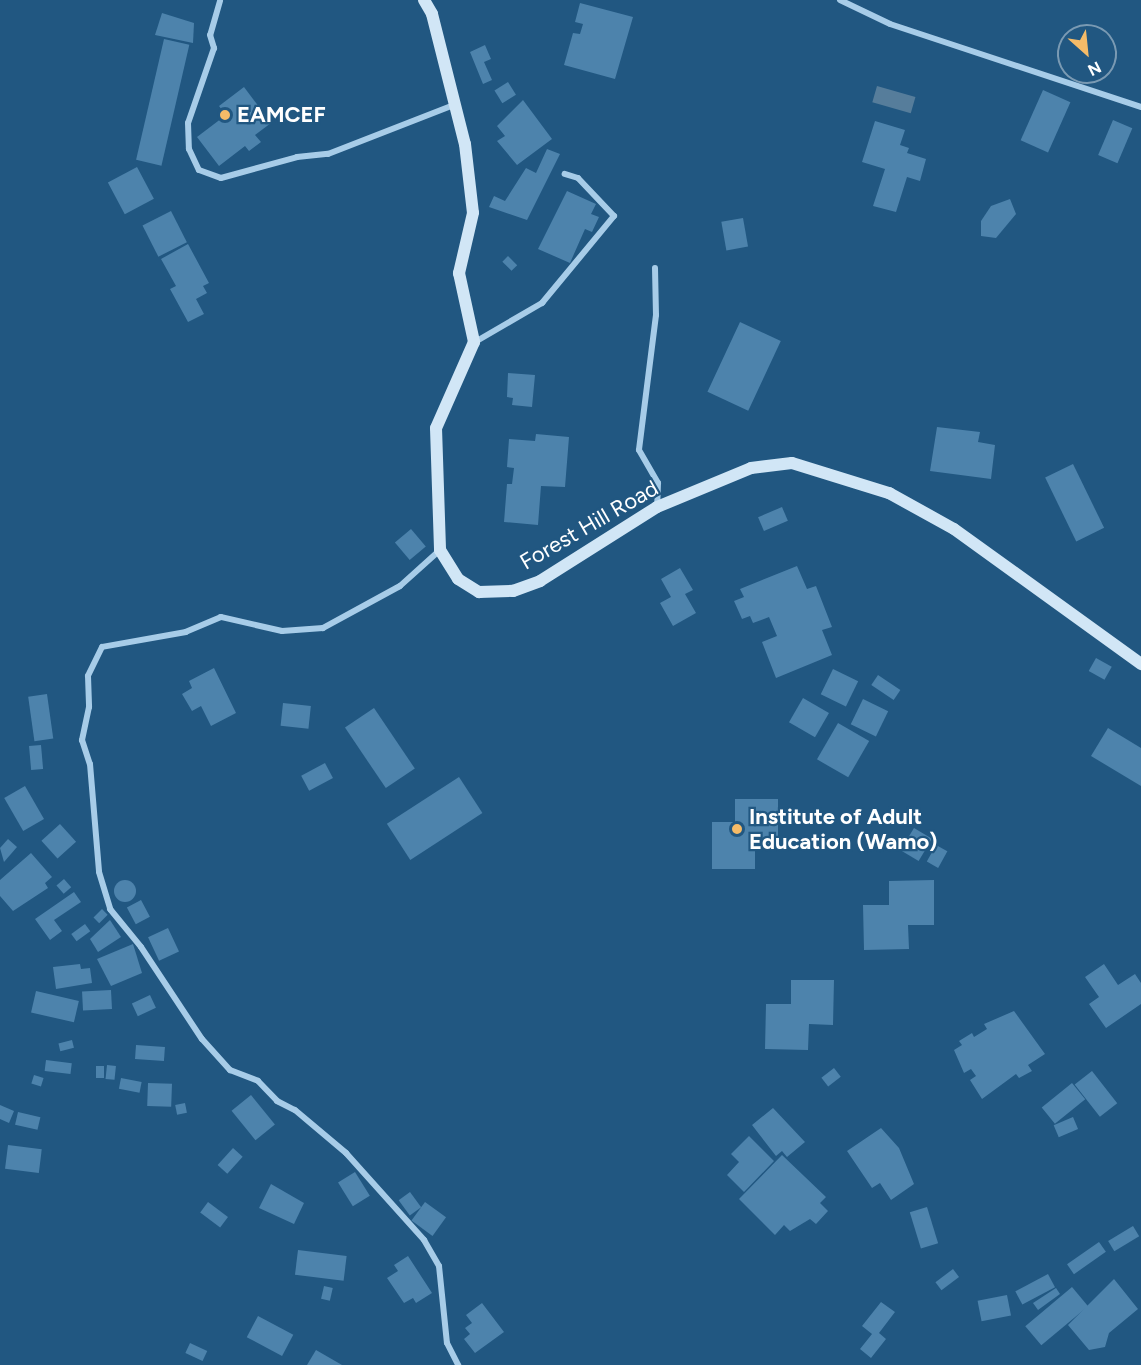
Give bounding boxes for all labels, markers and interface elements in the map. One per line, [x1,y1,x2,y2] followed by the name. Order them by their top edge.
[1057,24,1117,84] north arrow
[1085,57,1104,80] text: N
[237,102,326,128] place label: EAMCEF
[218,108,232,122] marker: EAMCEF
[515,475,663,575] street label: Forest Hill Road
[749,803,937,854] place label: Institute of Adult Education (Wamo)
[730,822,744,836] marker: Institute of Adult Education (Wamo)

